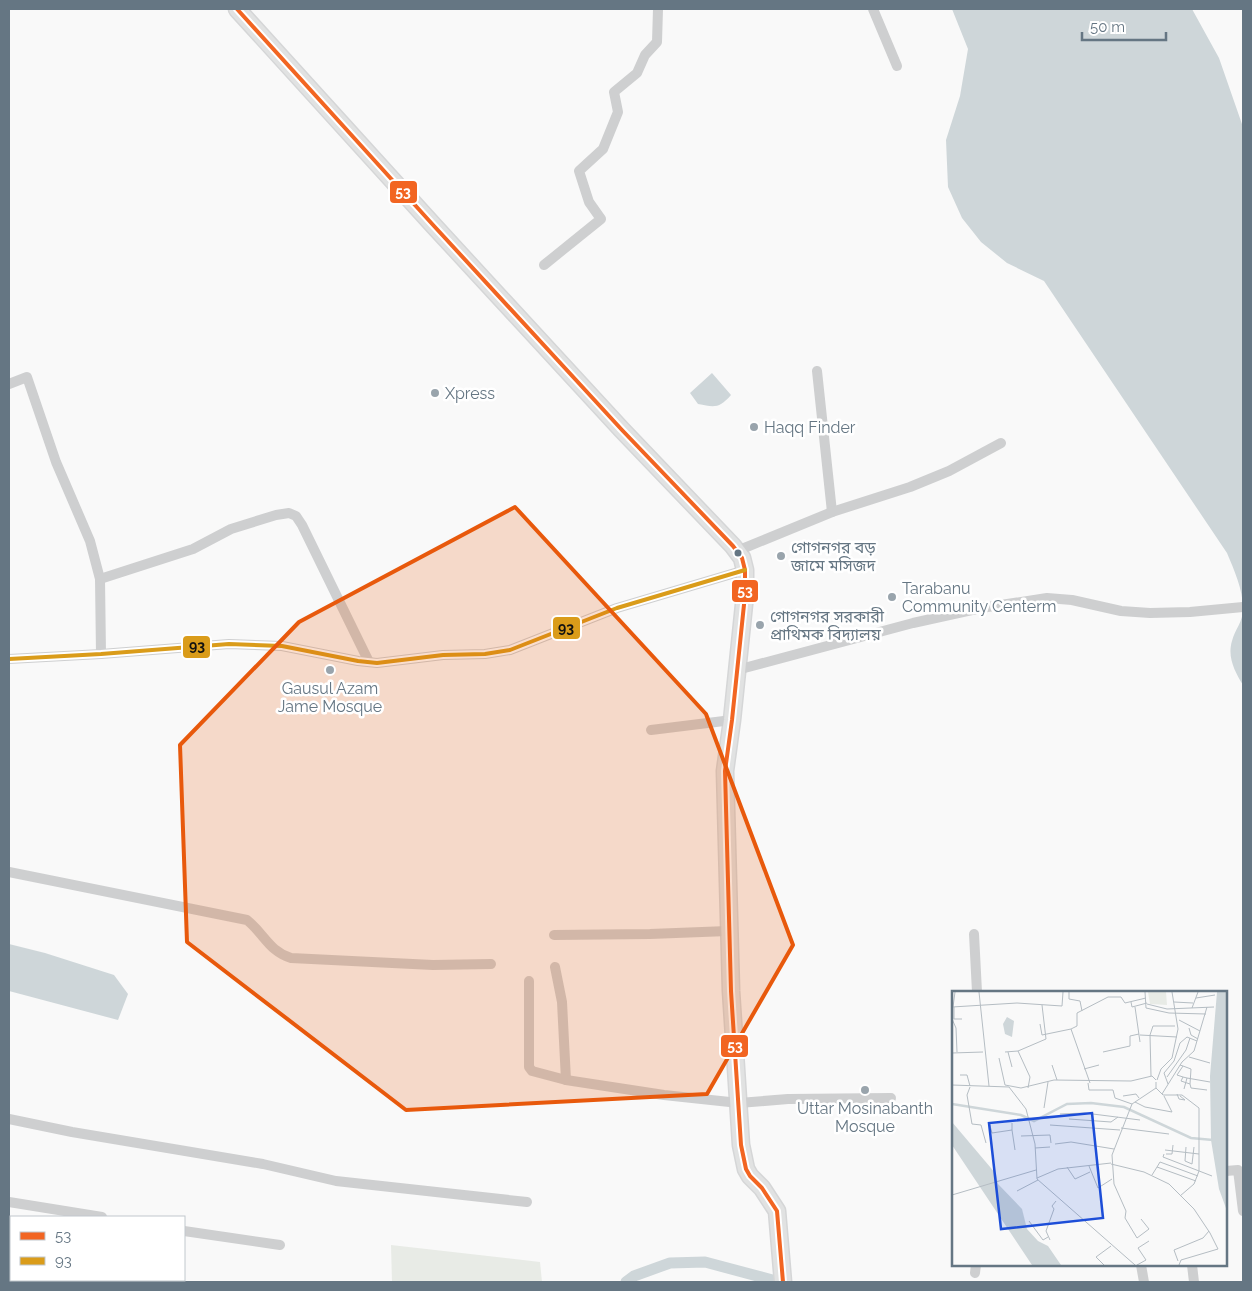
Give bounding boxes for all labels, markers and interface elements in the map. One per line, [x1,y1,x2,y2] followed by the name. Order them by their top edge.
[1082,10,1166,42] scale bar
[1090,18,1125,36] text: 50 m
[389,180,418,204] line badge: 53
[395,184,411,200] text: 53
[445,384,495,403] place label: Xpress
[429,387,441,399] marker: Xpress
[764,418,856,437] place label: Haqq Finder
[748,421,760,433] marker: Haqq Finder
[790,538,877,575] place label: গোগনগর বড় জামে মসিজদ
[733,548,743,558] unlabelled marker
[775,550,787,562] marker: গোগনগর বড় জামে মসিজদ
[731,579,759,603] line badge: 53
[902,579,1056,616] place label: Tarabanu Community Centerm
[737,583,753,599] text: 53
[886,591,898,603] marker: Tarabanu Community Centerm
[770,607,885,644] place label: গোগনগর সরকারী প্রাথিমক বিদ্যালয়
[552,616,581,640] line badge: 93
[754,619,766,631] marker: গোগনগর সরকারী প্রাথিমক বিদ্যালয়
[558,620,574,636] text: 93
[182,635,211,659] line badge: 93
[189,638,205,654] text: 93
[324,664,336,676] marker: Gausul Azam Jame Mosque
[278,679,382,716] place label: Gausul Azam Jame Mosque
[952,991,1227,1266] inset map
[720,1034,749,1058] line badge: 53
[727,1038,743,1054] text: 53
[859,1084,871,1096] marker: Uttar Mosinabanth Mosque
[797,1099,933,1136] place label: Uttar Mosinabanth Mosque
[10,1216,185,1281] legend
[55,1227,71,1245] text: 53
[55,1252,72,1270] text: 93

